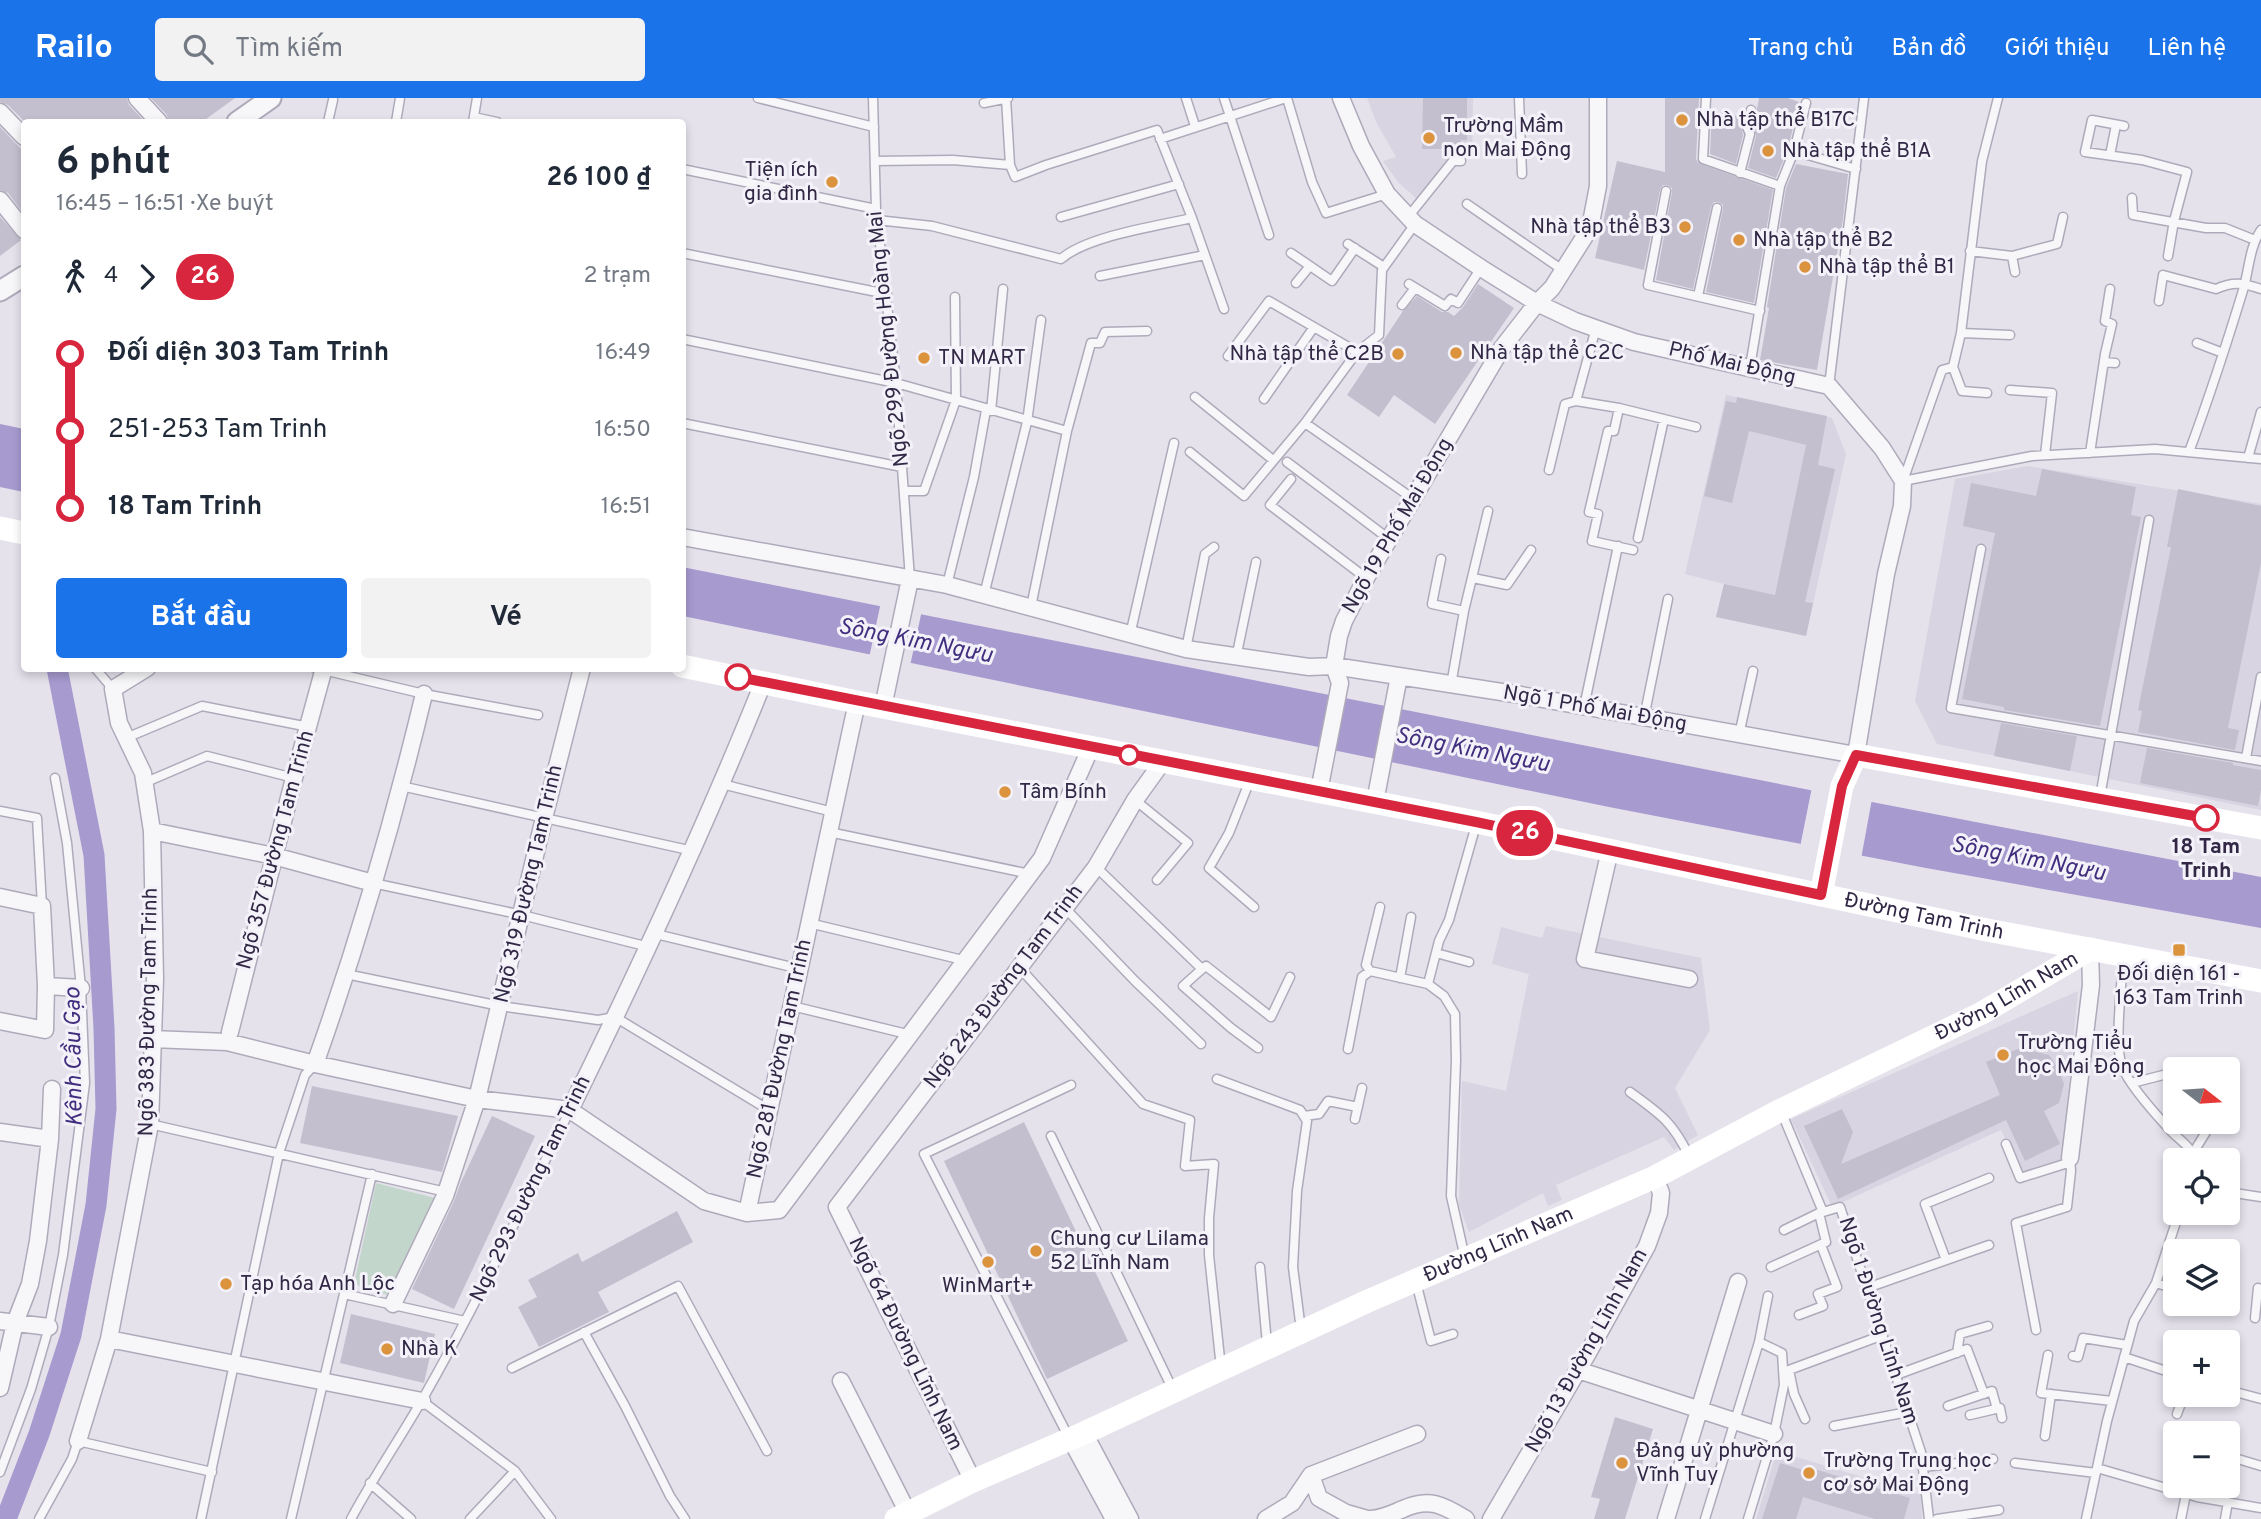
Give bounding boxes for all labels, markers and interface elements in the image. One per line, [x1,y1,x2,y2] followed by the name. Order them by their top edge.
[155,18,645,81] search box
[35,28,113,70] text: Railo
[179,30,217,68] icon: search
[235,33,343,66] text: Tìm kiếm
[1748,34,1853,64] text: Trang chủ
[1891,34,1966,64] text: Bản đồ
[2004,34,2109,64] text: Giới thiệu
[2147,34,2226,64] text: Liên hệ
[1696,105,1855,134] place label: Nhà tập thể B17C
[1674,112,1690,128] marker: Nhà tập thể B17C
[1443,113,1571,164] place label: Trường Mầm non Mai Động
[1421,130,1437,146] marker: Trường Mầm non Mai Động
[1782,136,1931,165] place label: Nhà tập thể B1A
[56,139,171,188] text: 6 phút
[1760,143,1776,159] marker: Nhà tập thể B1A
[744,157,818,208] place label: Tiện ích gia đình
[546,162,651,195] text: 26 100 ₫
[824,174,840,190] marker: Tiện ích gia đình
[56,190,274,219] text: 16:45 – 16:51 · Xe buýt
[862,210,916,468] street label: Ngõ 299 Đường Hoàng Mai
[1530,212,1671,241] place label: Nhà tập thể B3
[1677,219,1693,235] marker: Nhà tập thể B3
[1753,225,1893,254] place label: Nhà tập thể B2
[1731,232,1747,248] marker: Nhà tập thể B2
[1819,252,1955,281] place label: Nhà tập thể B1
[56,258,94,296] icon: walk
[128,258,166,296] icon: forward
[1797,259,1813,275] marker: Nhà tập thể B1
[104,262,118,291] text: 4
[190,262,220,292] text: 26
[583,262,651,291] text: 2 trạm
[1666,336,1798,392] street label: Phố Mai Động
[108,337,389,370] text: Đối diện 303 Tam Trinh
[1470,338,1624,367] place label: Nhà tập thể C2C
[596,339,651,368] text: 16:49
[1230,339,1384,368] place label: Nhà tập thể C2B
[938,345,1026,372] place label: TN MART
[1448,345,1464,361] marker: Nhà tập thể C2C
[1390,346,1406,362] marker: Nhà tập thể C2B
[916,350,932,366] marker: TN MART
[108,414,327,447] text: 251-253 Tam Trinh
[595,416,651,445] text: 16:50
[1337,433,1459,619] street label: Ngõ 19 Phố Mai Động
[108,491,262,524] text: 18 Tam Trinh
[601,493,651,522] text: 16:51
[56,578,347,658] button: Bắt đầu
[361,578,651,658] button: Vé
[835,613,995,671] water label: Sông Kim Ngưu
[725,664,751,690] unlabelled marker
[1501,680,1689,738] street label: Ngõ 1 Phố Mai Động
[1392,722,1552,780] water label: Sông Kim Ngưu
[231,728,321,972] street label: Ngõ 357 Đường Tam Trinh
[1119,745,1139,765] unlabelled marker
[488,762,570,1006] street label: Ngõ 319 Đường Tam Trinh
[1019,779,1107,806] place label: Tâm Bính
[997,784,1013,800] marker: Tâm Bính
[2193,805,2219,831] marker: 18 Tam Trinh
[1494,810,1556,856] line badge: 26
[1510,818,1540,848] text: 26
[1948,831,2108,889] water label: Sông Kim Ngưu
[2172,834,2240,885] place label: 18 Tam Trinh
[918,879,1090,1095] street label: Ngõ 243 Đường Tam Trinh
[133,887,165,1137] street label: Ngõ 383 Đường Tam Trinh
[1842,887,2006,946] street label: Đường Tam Trinh
[741,937,819,1181] street label: Ngõ 281 Đường Tam Trinh
[2171,942,2187,958] marker: Đối diện 161 - 163 Tam Trinh
[1930,945,2083,1047] street label: Đường Lĩnh Nam
[2115,961,2243,1012] place label: Đối diện 161 - 163 Tam Trinh
[59,986,91,1127] water label: Kênh Cầu Gạo
[2017,1028,2145,1081] place label: Trường Tiểu học Mai Động
[1995,1047,2011,1063] marker: Trường Tiểu học Mai Động
[2163,1057,2240,1134] north arrow
[2163,1057,2240,1498] map controls
[464,1071,598,1307] street label: Ngõ 293 Đường Tam Trinh
[2163,1148,2240,1225] button: locate
[1419,1200,1578,1289] street label: Đường Lĩnh Nam
[1832,1214,1924,1428] street label: Ngõ 1 Đường Lĩnh Nam
[1050,1226,1209,1277] place label: Chung cư Lilama 52 Lĩnh Nam
[841,1233,969,1455] street label: Ngõ 64 Đường Lĩnh Nam
[2163,1239,2240,1316] button: layers
[1028,1243,1044,1259] marker: Chung cư Lilama 52 Lĩnh Nam
[1520,1244,1654,1458] street label: Ngõ 13 Đường Lĩnh Nam
[980,1254,996,1270] marker: WinMart+
[240,1271,395,1298] place label: Tạp hóa Anh Lộc
[942,1273,1034,1300] place label: WinMart+
[218,1276,234,1292] marker: Tạp hóa Anh Lộc
[2163,1330,2240,1407] button: +
[401,1336,458,1363] place label: Nhà K
[379,1341,395,1357] marker: Nhà K
[2163,1421,2240,1498] button: −
[1636,1438,1794,1489] place label: Đảng uỷ phường Vĩnh Tuy
[1823,1448,1992,1499] place label: Trường Trung học cơ sở Mai Động
[1614,1455,1630,1471] marker: Đảng uỷ phường Vĩnh Tuy
[1801,1465,1817,1481] marker: Trường Trung học cơ sở Mai Động

